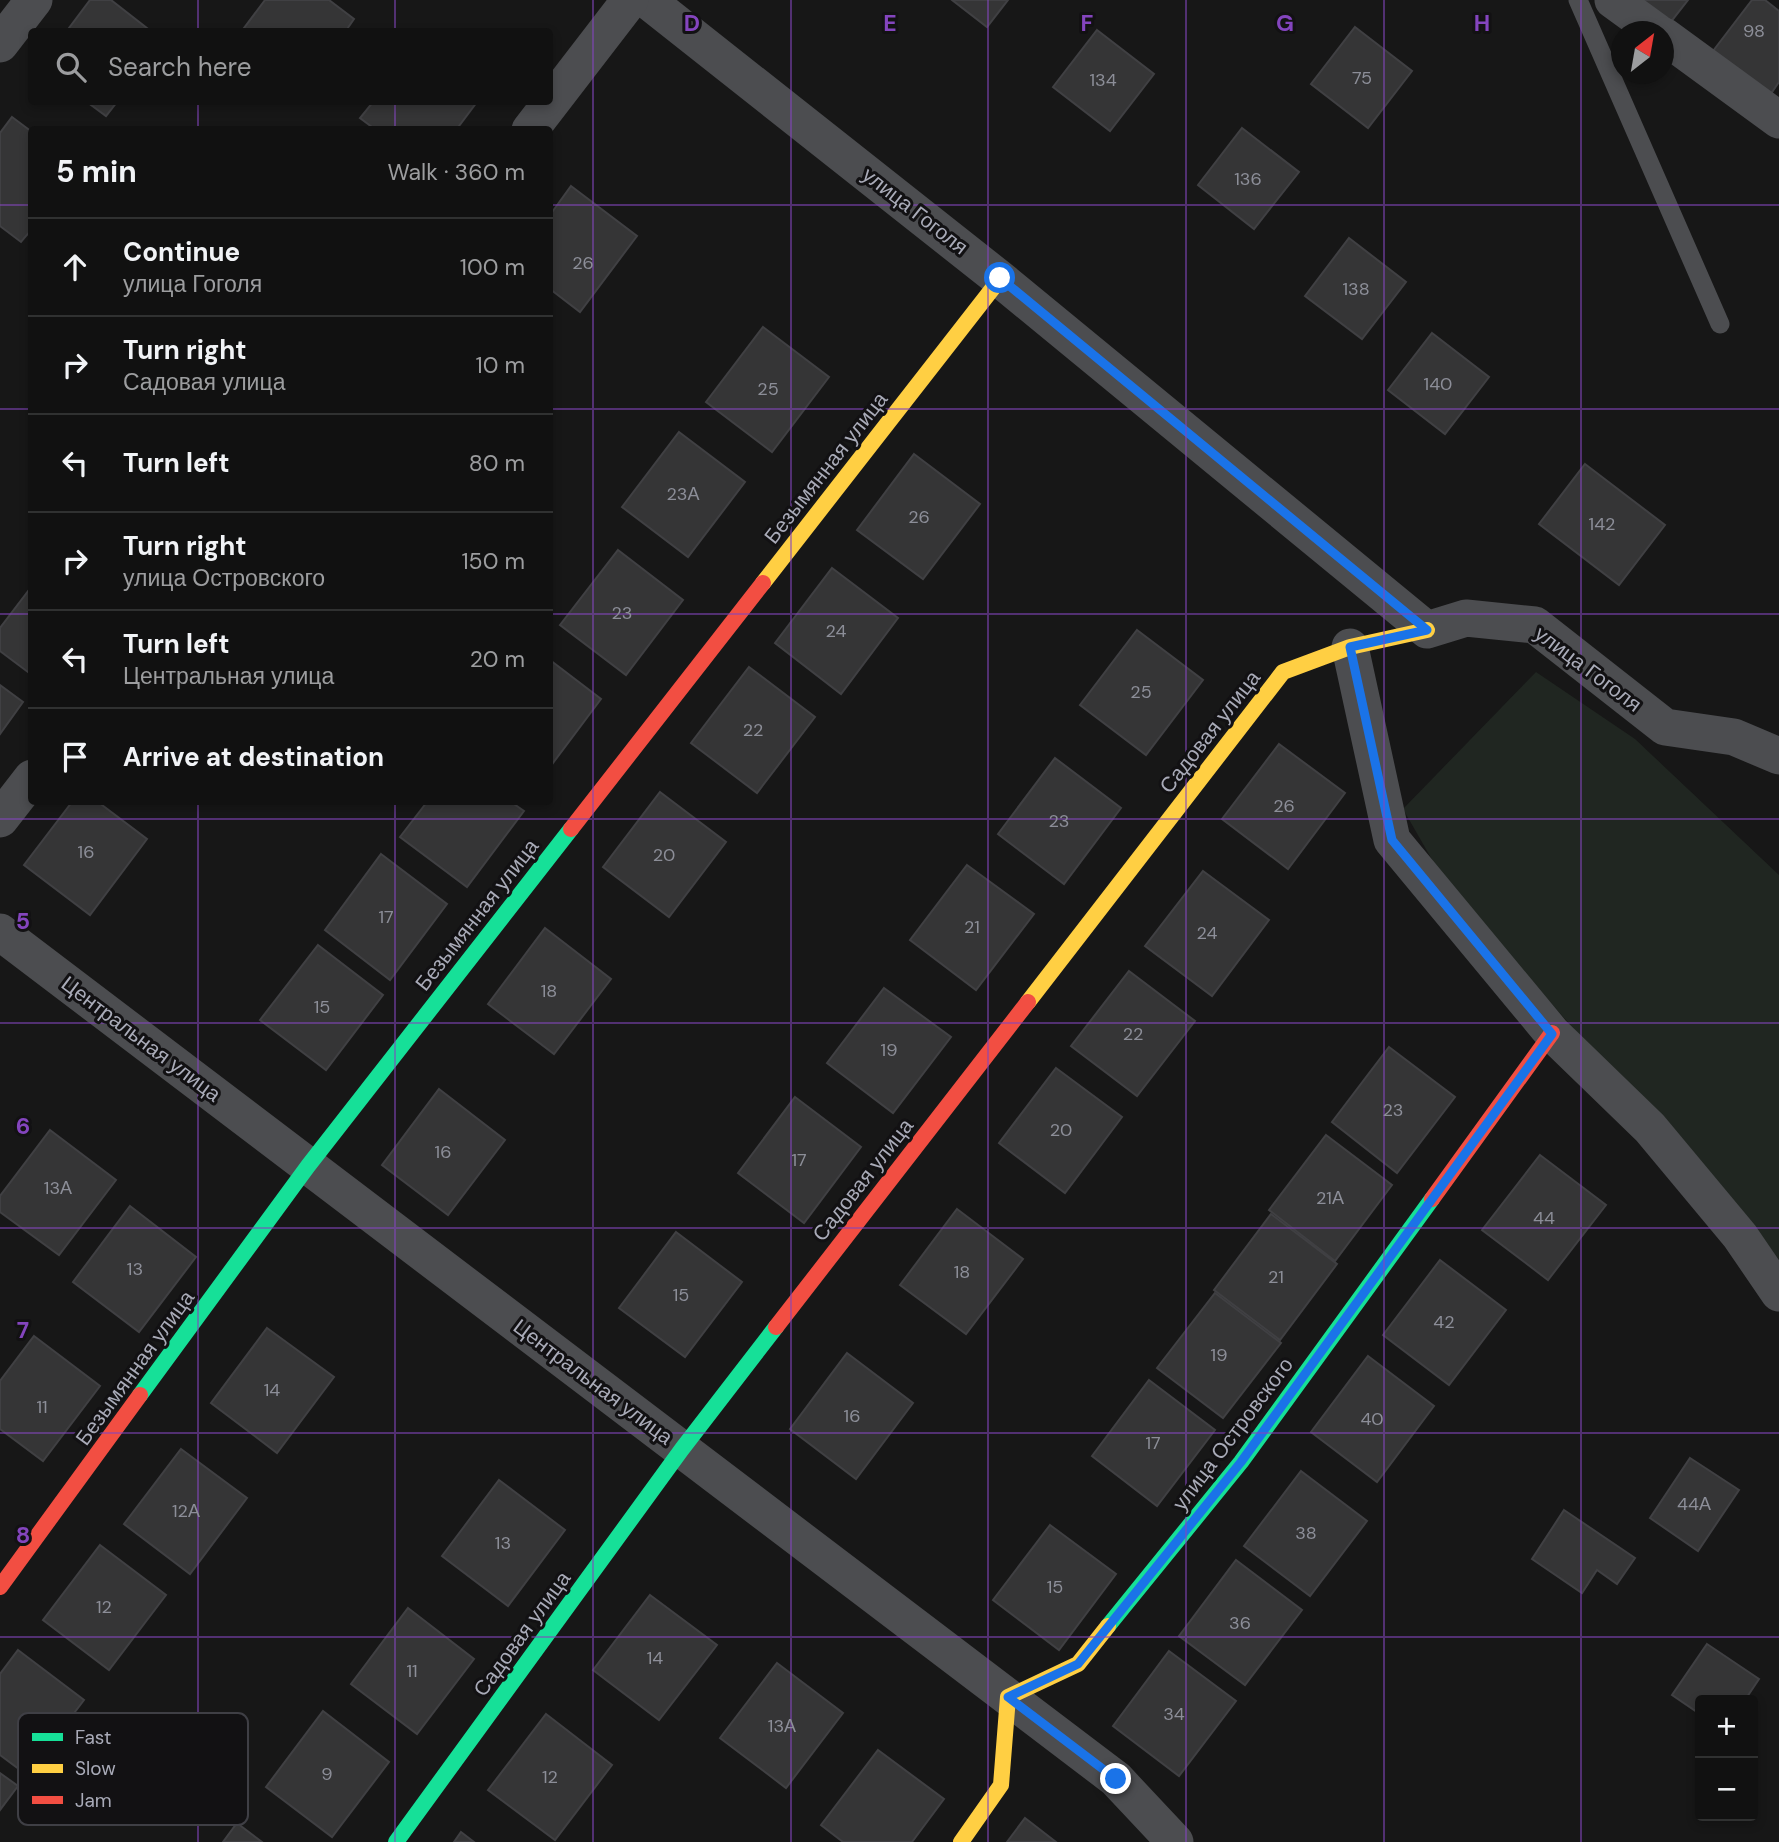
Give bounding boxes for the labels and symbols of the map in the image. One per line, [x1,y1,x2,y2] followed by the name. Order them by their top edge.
[684,8,700,38] text: D
[883,8,897,38] text: E
[1081,8,1094,38] text: F
[1276,8,1294,38] text: G
[1474,8,1490,38] text: H
[1743,19,1765,43] house number: 98
[1611,21,1674,84] north arrow
[1352,66,1372,90] house number: 75
[1089,68,1117,92] house number: 134
[856,161,974,261] street label: улица Гоголя
[1234,167,1262,191] house number: 136
[572,251,594,275] house number: 26
[984,262,1015,293] route start
[1342,277,1370,301] house number: 138
[1424,372,1452,396] house number: 140
[757,377,779,401] house number: 25
[758,386,894,550] street label: Безымянная улица
[666,482,700,506] house number: 23А
[908,505,930,529] house number: 26
[1589,512,1615,536] house number: 142
[611,601,633,625] house number: 23
[826,619,847,643] house number: 24
[1529,620,1647,718] street label: улица Гоголя
[1153,665,1267,799] street label: Садовая улица
[1130,680,1152,704] house number: 25
[743,718,763,742] house number: 22
[1273,794,1295,818] house number: 26
[1048,809,1070,833] house number: 23
[409,833,545,997] street label: Безымянная улица
[78,840,94,864] house number: 16
[653,843,675,867] house number: 20
[378,905,394,929] house number: 17
[16,906,30,936] text: 5
[964,915,980,939] house number: 21
[1197,921,1218,945] house number: 24
[56,970,227,1108] street label: Центральная улица
[541,979,557,1003] house number: 18
[314,995,330,1019] house number: 15
[1123,1022,1143,1046] house number: 22
[881,1038,897,1062] house number: 19
[1382,1098,1404,1122] house number: 23
[16,1111,30,1141] text: 6
[806,1113,920,1247] street label: Садовая улица
[1050,1118,1072,1142] house number: 20
[435,1140,451,1164] house number: 16
[791,1148,807,1172] house number: 17
[44,1176,72,1200] house number: 13А
[1316,1186,1344,1210] house number: 21А
[1533,1206,1555,1230] house number: 44
[127,1257,143,1281] house number: 13
[954,1260,970,1284] house number: 18
[1268,1265,1284,1289] house number: 21
[673,1283,689,1307] house number: 15
[69,1285,201,1451] street label: Безымянная улица
[1433,1310,1455,1334] house number: 42
[508,1313,679,1451] street label: Центральная улица
[17,1315,29,1345] text: 7
[1211,1343,1227,1367] house number: 19
[1166,1352,1300,1516] street label: улица Островского
[264,1378,280,1402] house number: 14
[36,1395,48,1419] house number: 11
[844,1404,860,1428] house number: 16
[1360,1407,1384,1431] house number: 40
[1145,1431,1161,1455] house number: 17
[1677,1492,1711,1516] house number: 44А
[172,1499,200,1523] house number: 12А
[16,1520,30,1550] text: 8
[1295,1521,1317,1545] house number: 38
[495,1531,511,1555] house number: 13
[467,1566,577,1702] street label: Садовая улица
[1047,1575,1063,1599] house number: 15
[96,1595,112,1619] house number: 12
[1229,1611,1251,1635] house number: 36
[647,1646,663,1670] house number: 14
[406,1659,418,1683] house number: 11
[1163,1702,1185,1726] house number: 34
[18,1713,248,1825] legend
[768,1714,796,1738] house number: 13А
[75,1725,111,1750] text: Fast
[75,1756,116,1781] text: Slow
[321,1762,333,1786] house number: 9
[1100,1763,1131,1794] route end
[542,1765,558,1789] house number: 12
[75,1788,112,1813] text: Jam

